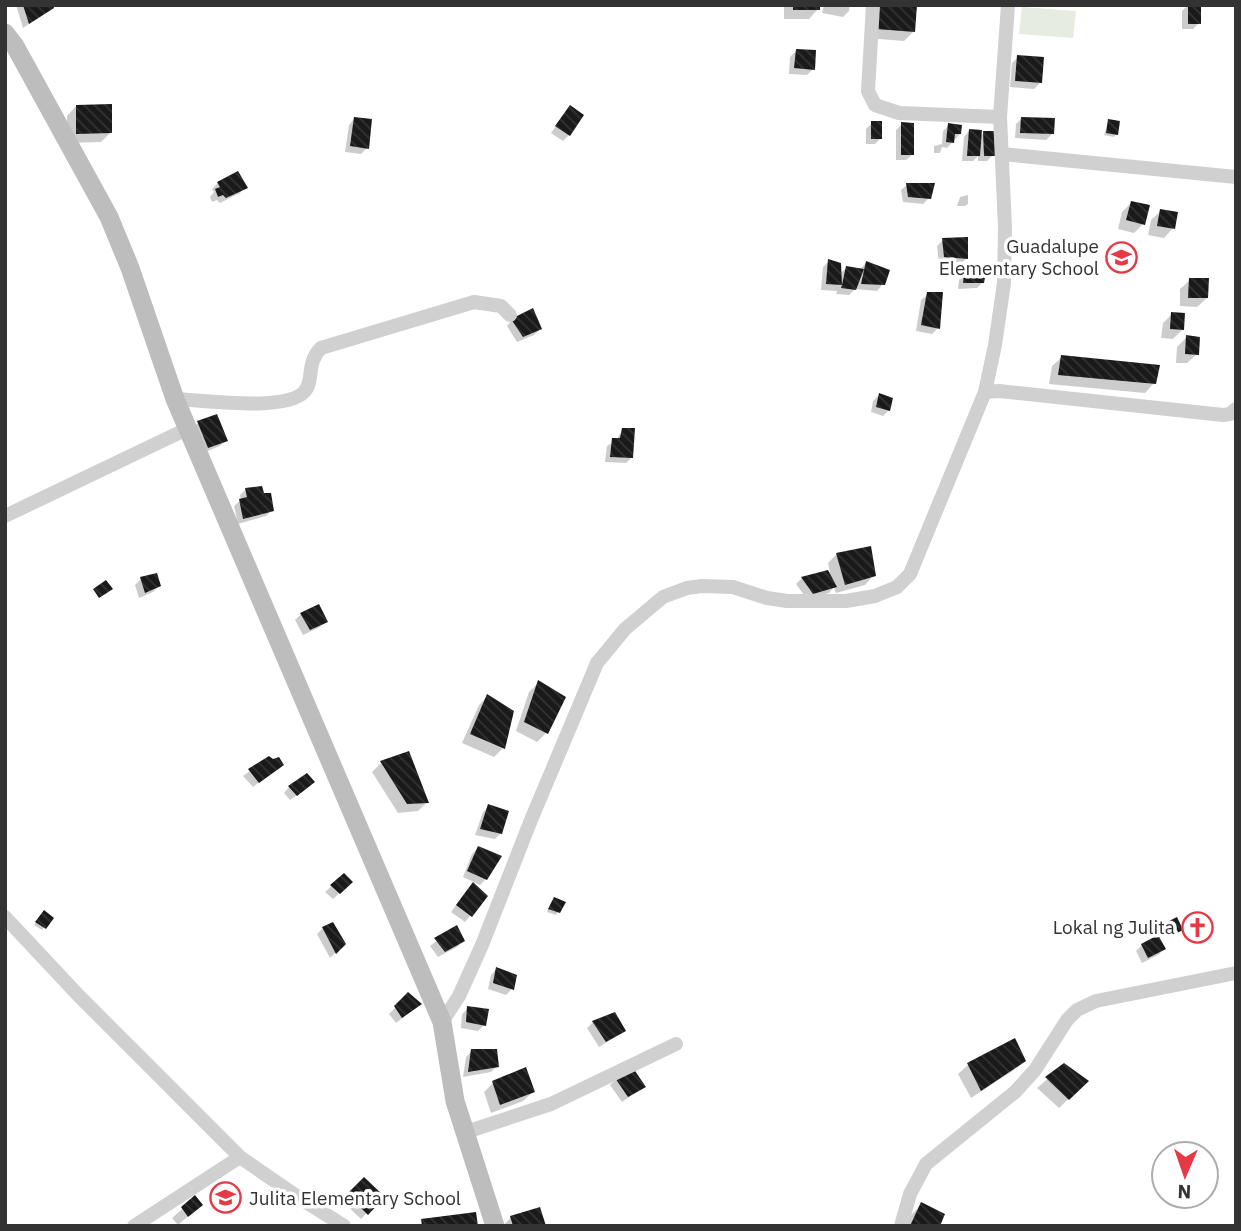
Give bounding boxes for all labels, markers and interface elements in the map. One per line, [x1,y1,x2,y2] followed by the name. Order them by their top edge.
[939,234,1099,280] place label: Guadalupe Elementary School
[1105,240,1139,274] school or university icon: Guadalupe Elementary School
[1181,910,1215,944] church icon: Lokal ng Julita
[1053,915,1175,939] place label: Lokal ng Julita
[1150,1140,1220,1210] north arrow
[1177,1180,1192,1204] text: N
[209,1181,243,1215] school or university icon: Julita Elementary School
[249,1186,461,1210] place label: Julita Elementary School

